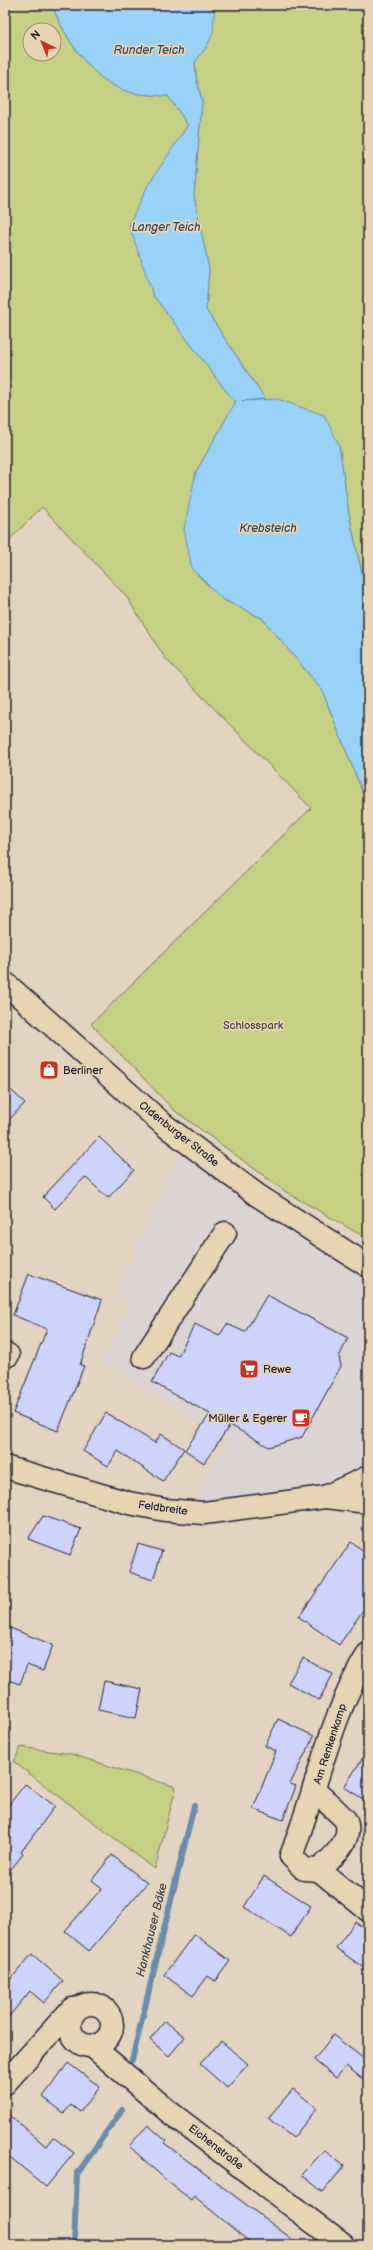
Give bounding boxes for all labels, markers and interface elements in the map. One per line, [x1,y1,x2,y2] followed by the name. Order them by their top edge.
[22,22,62,62] north arrow
[28,27,43,43] text: N
[113,43,185,58] water label: Runder Teich
[132,220,201,235] water label: Langer Teich
[239,521,297,536] water label: Krebsteich
[223,1019,284,1032] park label: Schlosspark
[38,1059,60,1081] shop icon: Berliner
[63,1064,104,1077] place label: Berliner
[136,1099,222,1170] street label: Oldenburger Straße
[238,1358,260,1380] supermarket icon: Rewe
[263,1363,292,1376] place label: Rewe
[290,1407,312,1429] cafe icon: Müller & Egerer
[208,1412,288,1425] place label: Müller & Egerer
[137,1498,189,1518] street label: Feldbreite
[311,1702,349,1786] street label: Am Renkenkamp
[133,1881,171,1979] water label: Hankhauser Bäke
[186,2122,246,2173] street label: Eichenstraße

